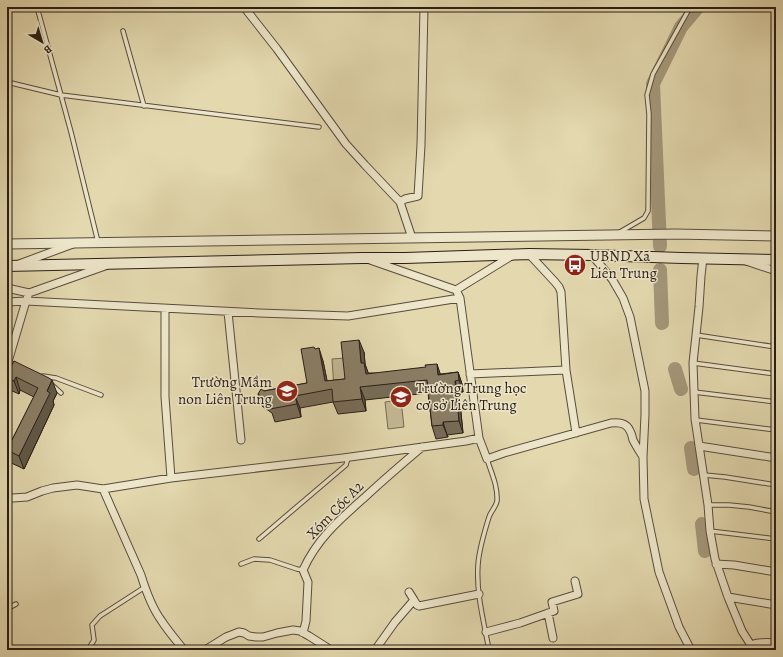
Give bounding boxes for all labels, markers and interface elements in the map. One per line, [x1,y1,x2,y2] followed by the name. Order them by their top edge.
[22,22,62,62] north arrow
[40,41,55,58] text: B
[590,246,658,283] place label: UBND Xã Liên Trung
[562,252,588,278] bus stop icon: UBND Xã Liên Trung
[178,372,273,409] place label: Trường Mầm non Liên Trung
[274,378,300,404] school or university icon: Trường Mầm non Liên Trung
[416,378,526,415] place label: Trường Trung học cơ sở Liên Trung
[388,384,414,410] school or university icon: Trường Trung học cơ sở Liên Trung
[302,476,368,544] street label: Xóm Cốc A2

